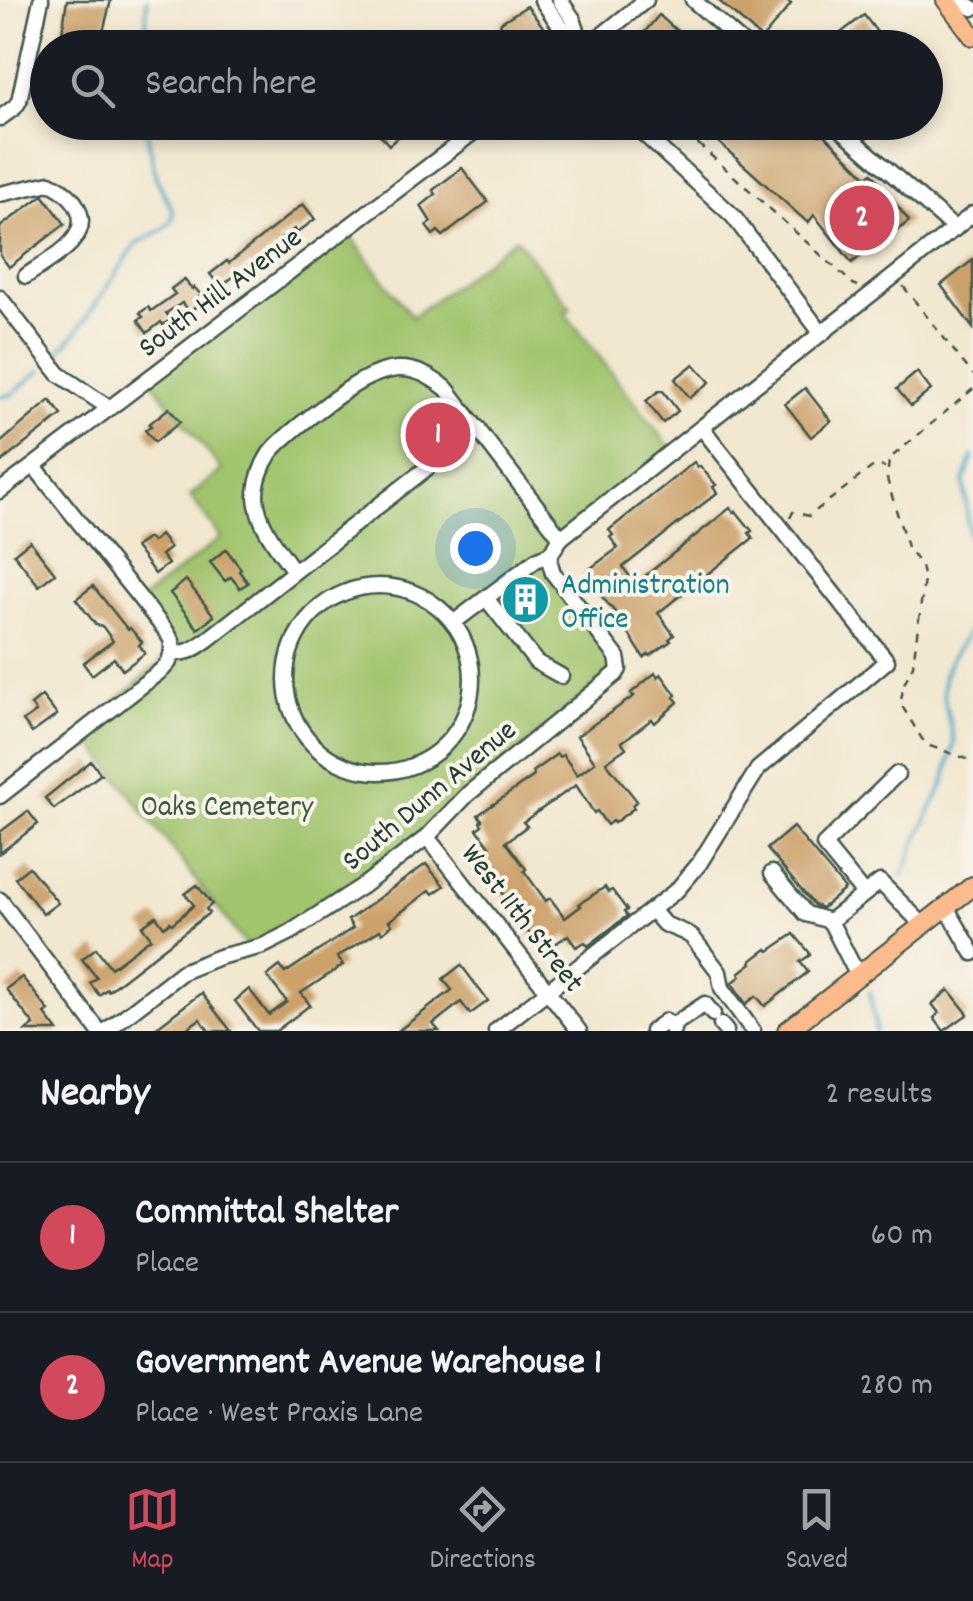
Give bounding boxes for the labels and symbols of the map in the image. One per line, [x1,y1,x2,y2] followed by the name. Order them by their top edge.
[830,180,894,256] pin: 2
[131,219,313,371] street label: South Hill Avenue
[406,398,470,472] pin: 1
[450,523,501,574] your location
[561,566,730,643] place label: Administration Office
[500,574,552,626] building icon: Administration Office
[334,711,528,883] street label: South Dunn Avenue
[141,788,314,831] park label: Oaks Cemetery
[448,836,592,1003] street label: West 11th Street

